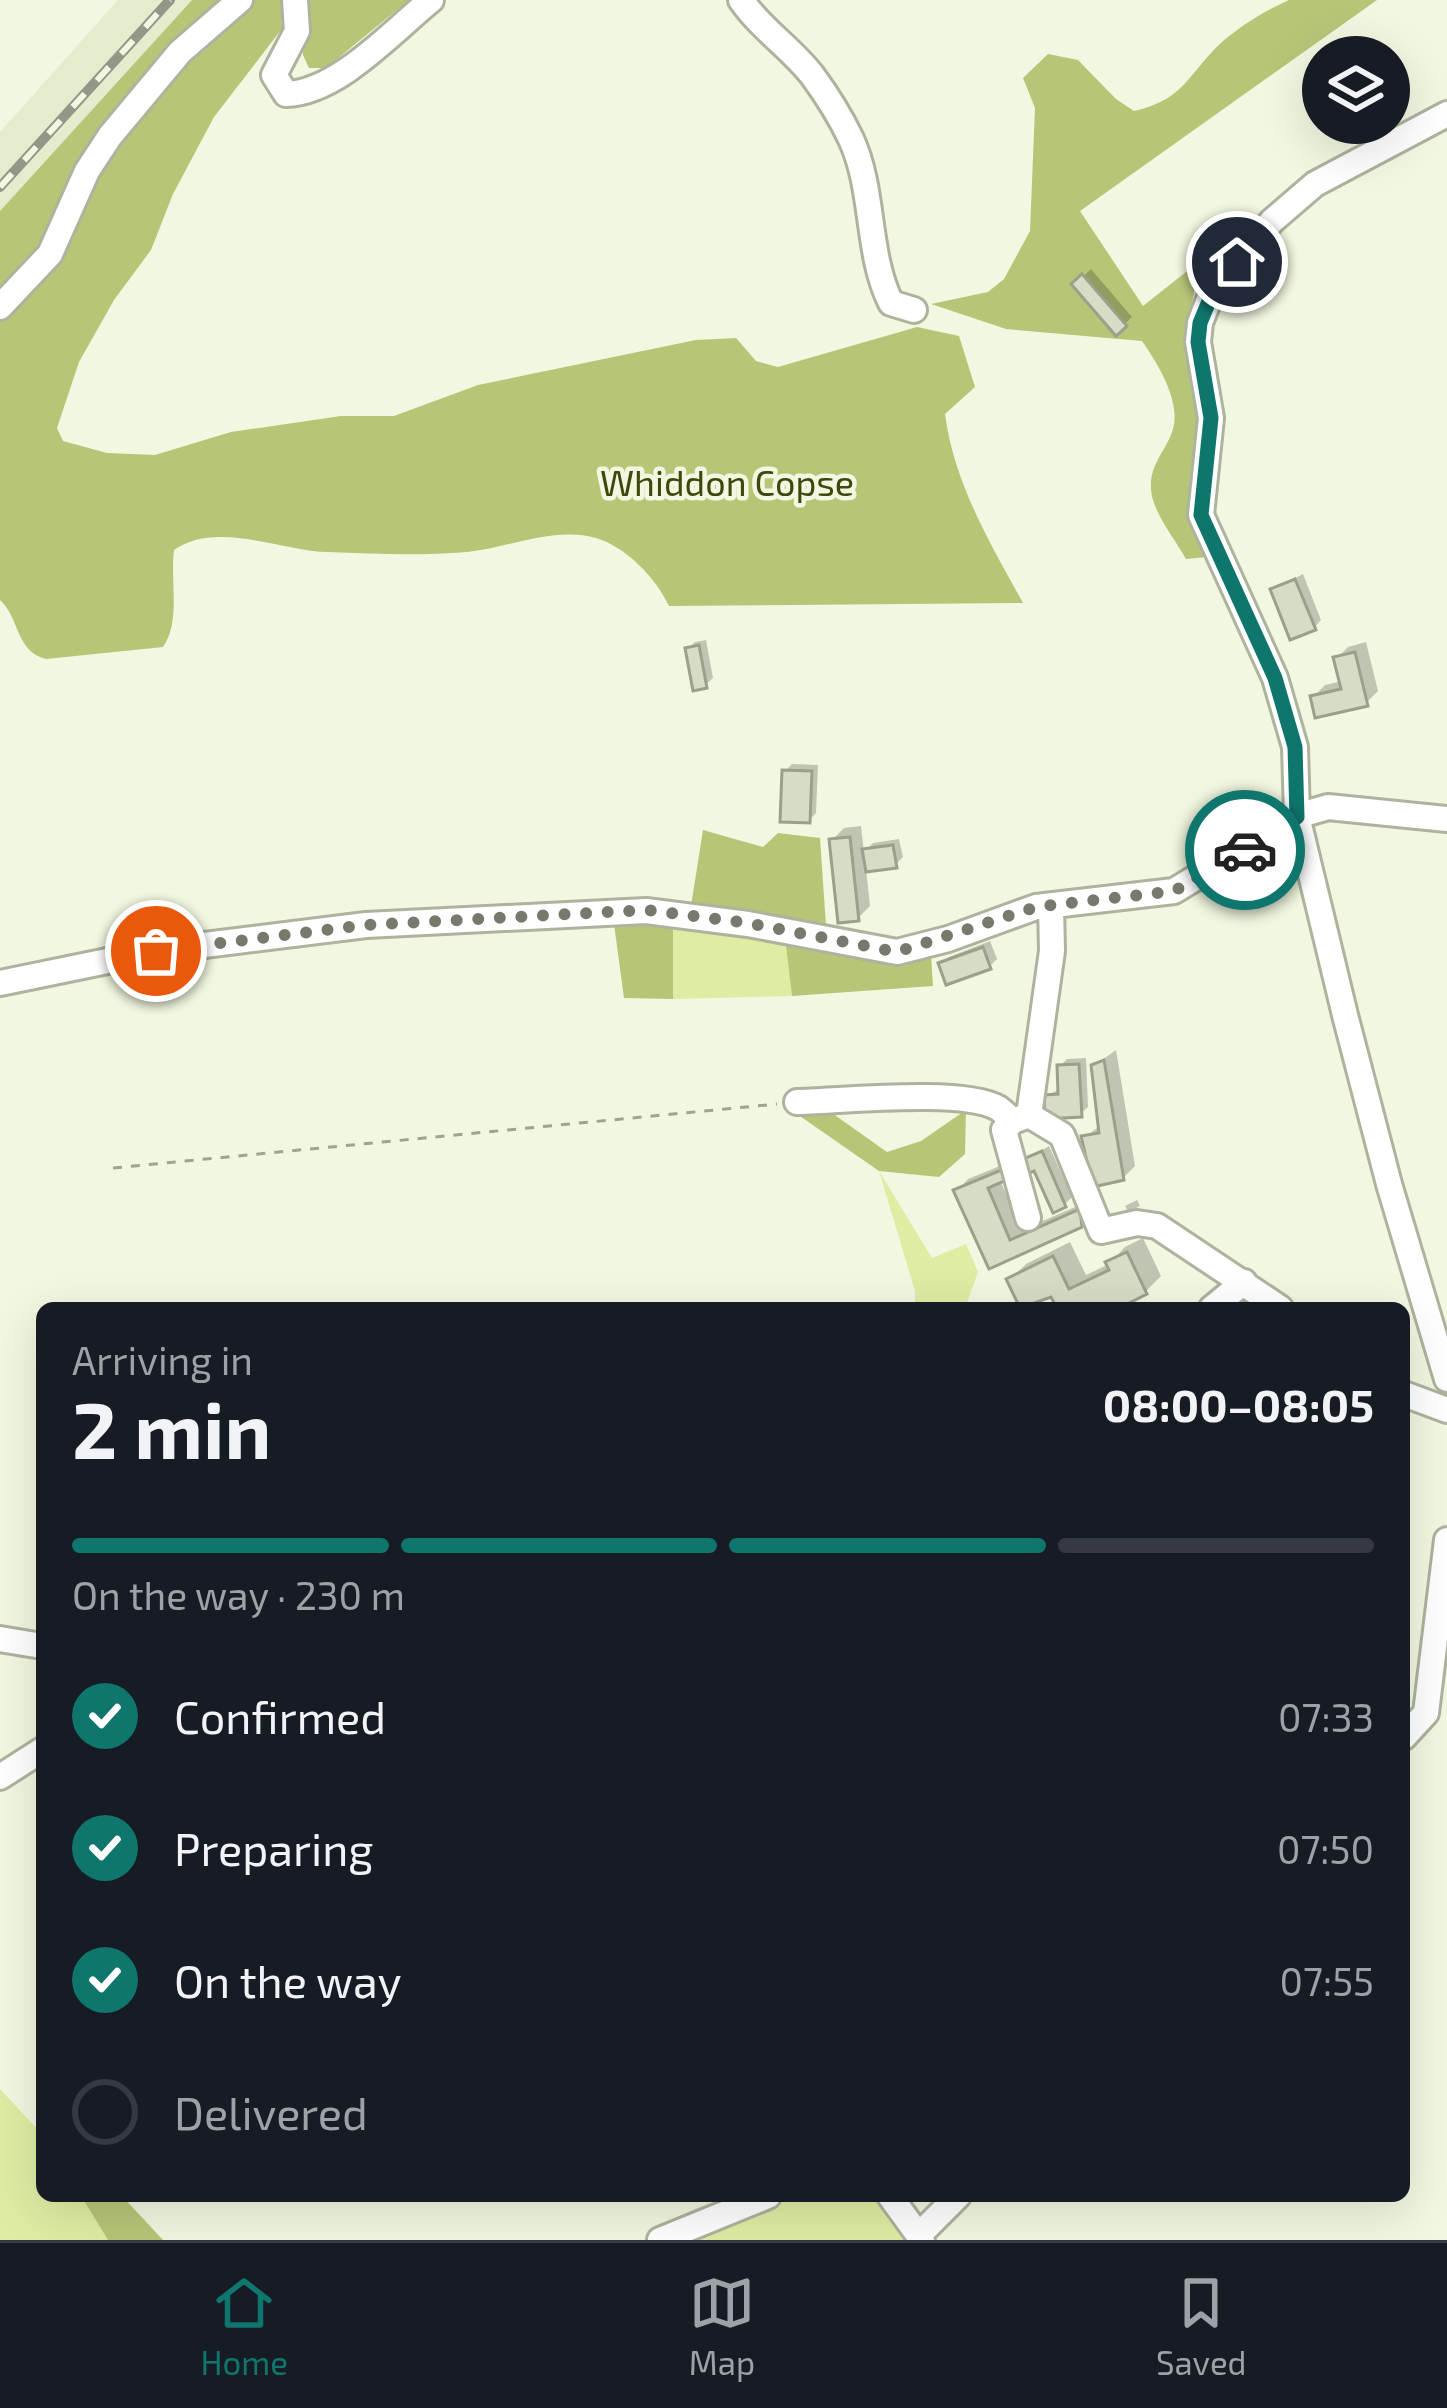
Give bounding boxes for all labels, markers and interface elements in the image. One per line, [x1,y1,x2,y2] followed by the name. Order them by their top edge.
[1302,36,1410,144] map controls
[1302,36,1410,144] button: layers
[1186,211,1288,313] pin
[1204,229,1270,295] icon: home
[600,460,854,503] park label: Whiddon Copse
[1185,790,1305,910] courier
[1212,817,1278,883] icon: car
[105,900,207,1002] pin
[123,918,189,984] icon: bag
[72,1336,253,1383] text: Arriving in
[1103,1377,1374,1431] text: 08:00–08:05
[72,1381,271,1475] text: 2 min
[72,1571,405,1618] text: On the way · 230 m
[72,1683,138,1749] icon: check
[174,1689,386,1743] text: Confirmed
[1278,1693,1374,1740] text: 07:33
[72,1815,138,1881] icon: check
[174,1821,373,1875] text: Preparing
[1277,1825,1374,1872] text: 07:50
[72,1947,138,2013] icon: check
[174,1953,401,2007] text: On the way
[1280,1957,1374,2004] text: 07:55
[174,2085,368,2139] text: Delivered
[200,2270,288,2382] tab: Home
[689,2270,755,2382] tab: Map
[1156,2270,1247,2382] tab: Saved

